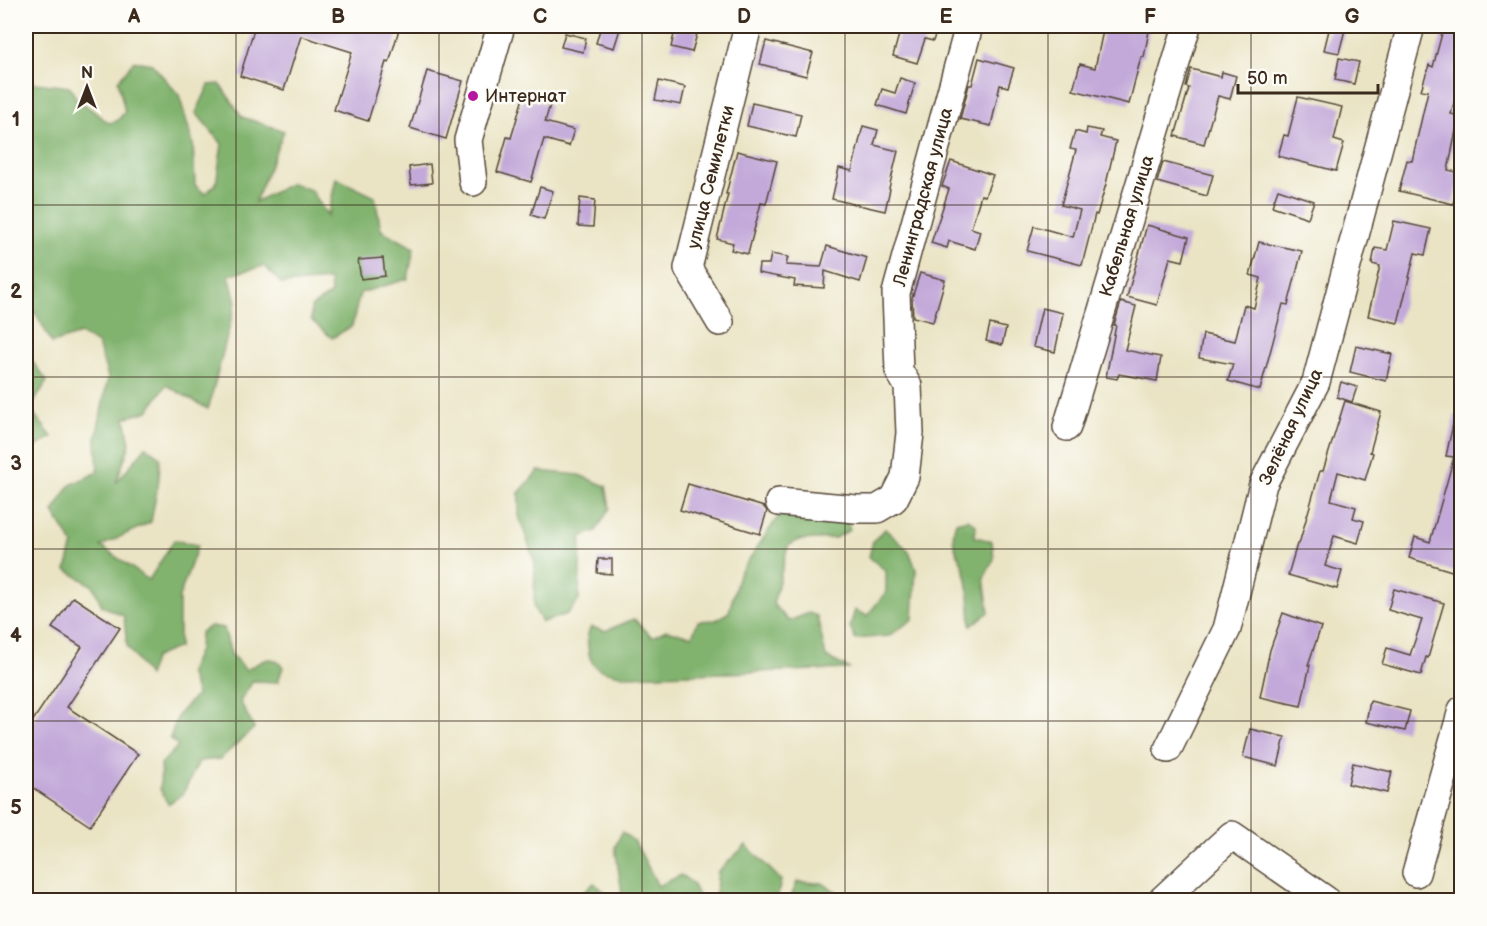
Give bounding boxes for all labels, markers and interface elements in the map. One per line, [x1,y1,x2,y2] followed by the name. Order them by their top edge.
[127,5,141,29] text: A
[331,5,345,29] text: B
[533,5,547,29] text: C
[737,5,751,29] text: D
[940,5,953,29] text: E
[1144,5,1156,29] text: F
[1345,5,1360,29] text: G
[57,57,117,117] north arrow
[1238,57,1378,95] scale bar
[81,64,93,83] text: N
[1247,68,1288,89] text: 50 m
[485,86,567,107] place label: Интернат
[466,89,480,103] marker: Интернат
[683,103,739,251] street label: улица Семилетки
[889,105,957,290] street label: Ленинградская улица
[12,108,20,132] text: 1
[1096,152,1159,299] street label: Кабельная улица
[10,280,22,304] text: 2
[1255,365,1327,489] street label: Зелёная улица
[10,452,22,476] text: 3
[10,624,22,648] text: 4
[10,796,22,820] text: 5

